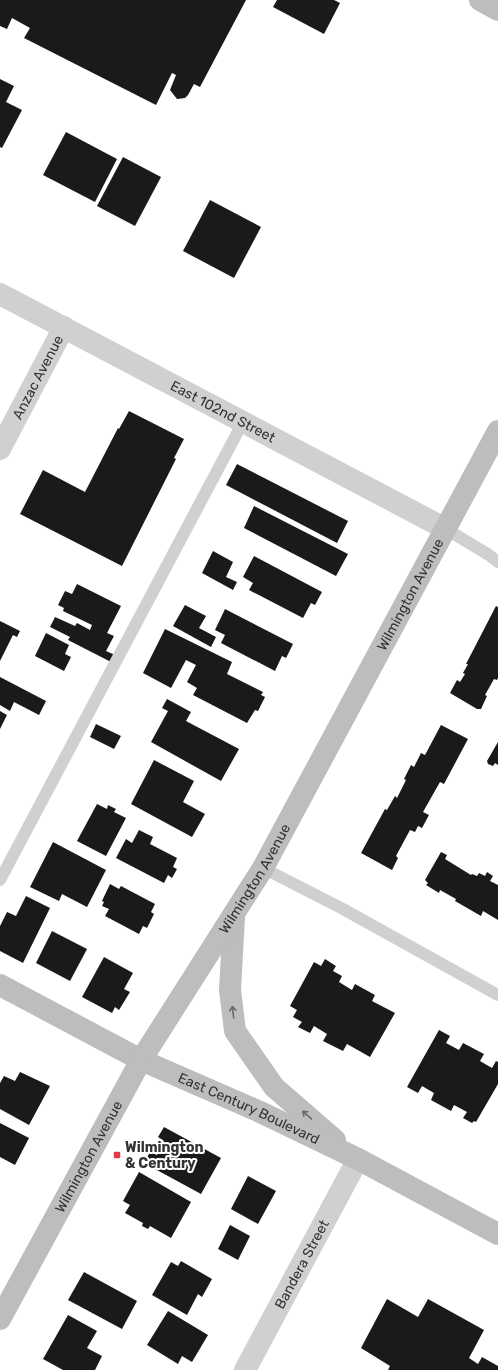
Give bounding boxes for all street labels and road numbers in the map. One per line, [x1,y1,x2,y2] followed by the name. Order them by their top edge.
[9,332,67,422] street label: Anzac Avenue
[167,377,279,447] street label: East 102nd Street
[374,536,448,654] street label: Wilmington Avenue
[216,821,294,937] street label: Wilmington Avenue
[175,1069,322,1148] street label: East Century Boulevard
[52,1098,126,1216] street label: Wilmington Avenue
[271,1216,333,1312] street label: Bandera Street

